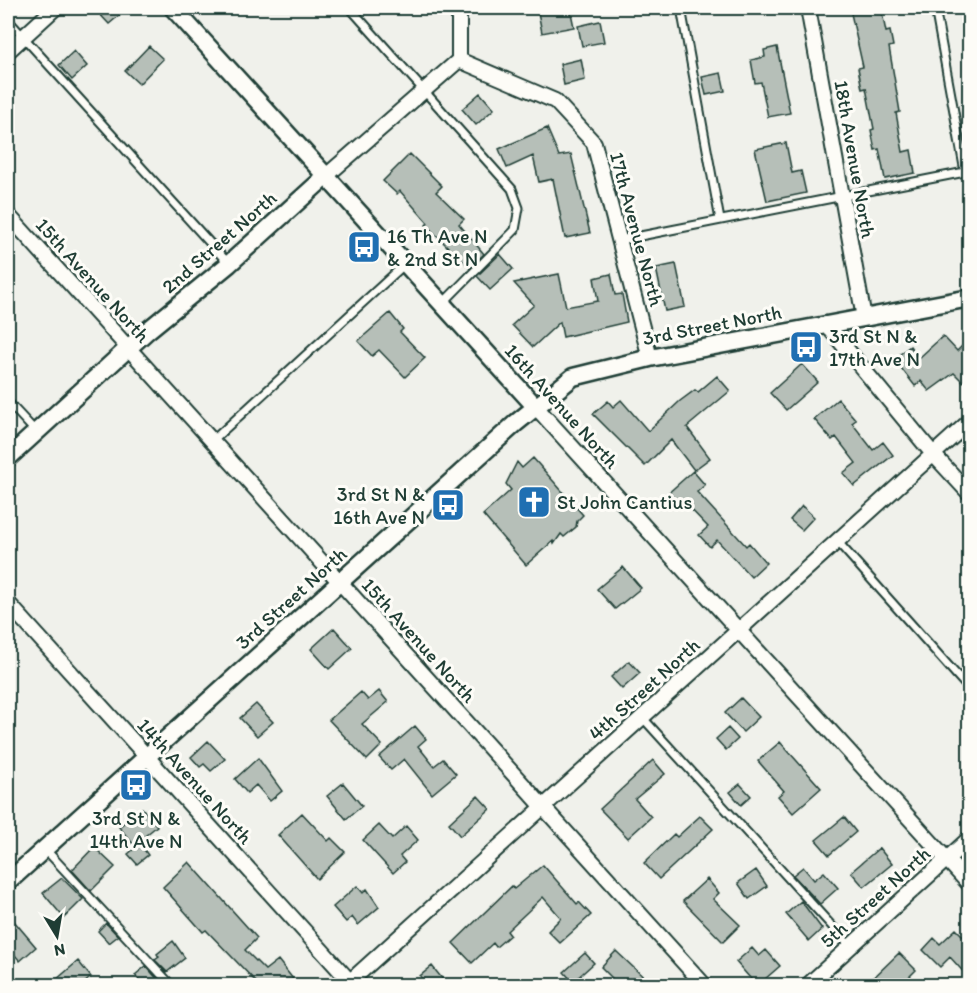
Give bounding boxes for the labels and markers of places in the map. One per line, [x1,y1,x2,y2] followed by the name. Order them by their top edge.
[387,224,487,271] place label: 16 Th Ave N & 2nd St N
[346,229,382,265] bus stop icon: 16 Th Ave N & 2nd St N
[829,324,920,371] place label: 3rd St N & 17th Ave N
[788,329,824,365] bus stop icon: 3rd St N & 17th Ave N
[333,482,425,529] place label: 3rd St N & 16th Ave N
[516,484,552,520] church icon: St John Cantius
[430,487,466,523] bus stop icon: 3rd St N & 16th Ave N
[557,490,692,514] place label: St John Cantius
[118,767,154,803] bus stop icon: 3rd St N & 14th Ave N
[89,806,183,853] place label: 3rd St N & 14th Ave N

